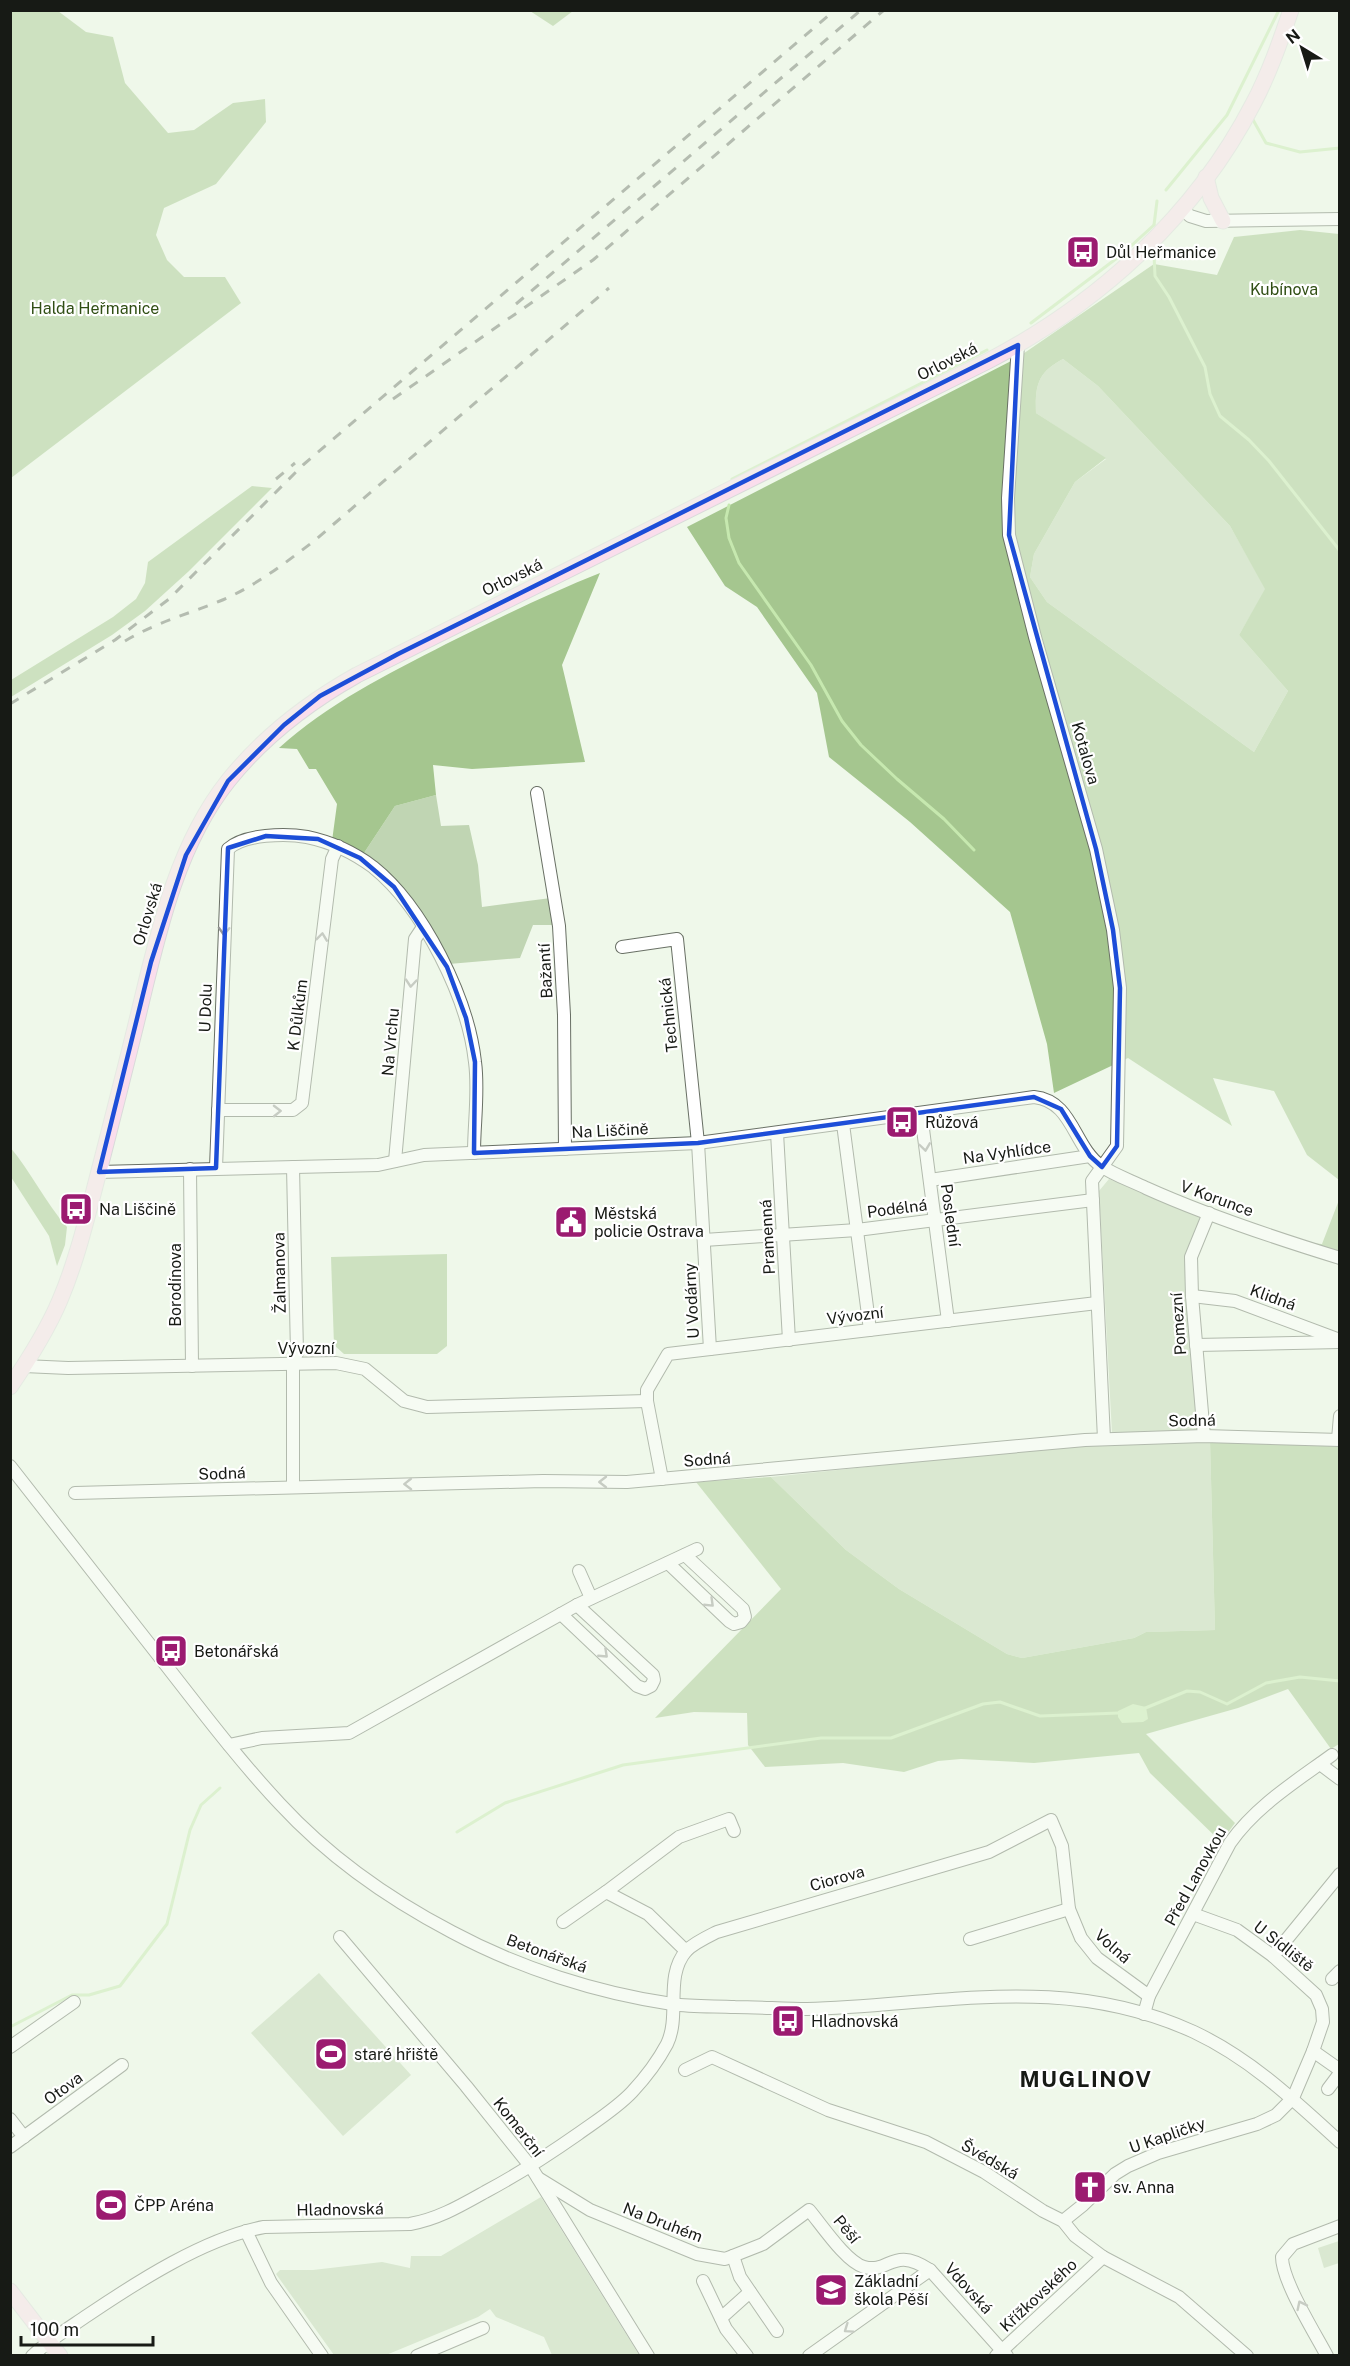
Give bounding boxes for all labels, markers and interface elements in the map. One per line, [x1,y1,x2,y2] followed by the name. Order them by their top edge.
[1272,18,1332,78] north arrow
[1282,25,1304,48] text: N
[1065,234,1101,270] bus stop icon: Důl Heřmanice
[1106,243,1216,262] place label: Důl Heřmanice
[1250,280,1318,299] park label: Kubínova
[31,299,159,318] park label: Halda Heřmanice
[914,338,980,385] street label: Orlovská
[479,555,546,600] street label: Orlovská
[1068,720,1104,787] street label: Kotalova
[129,880,166,948] street label: Orlovská
[218,927,231,936] one-way arrow
[316,933,328,942] one-way arrow
[535,942,556,999] street label: Bažantí
[655,977,682,1053] street label: Technická
[284,978,311,1052] street label: K Důlkům
[405,979,418,988] one-way arrow
[195,983,216,1033] street label: U Dolu
[378,1007,403,1077] street label: Na Vrchu
[272,1104,281,1117] one-way arrow
[884,1104,920,1140] bus stop icon: Růžová
[925,1113,978,1132] place label: Růžová
[571,1119,649,1142] street label: Na Liščině
[962,1137,1052,1168] street label: Na Vyhlídce
[919,1142,931,1151] one-way arrow
[1178,1176,1256,1221] street label: V Korunce
[937,1182,964,1249] street label: Poslední
[58,1191,94,1227] bus stop icon: Na Liščině
[866,1195,928,1222] street label: Podélná
[756,1199,779,1275] street label: Pramenná
[99,1200,176,1219] place label: Na Liščině
[553,1204,589,1240] public building icon: Městská policie Ostrava
[594,1204,704,1241] place label: Městská policie Ostrava
[268,1232,290,1314] street label: Žalmanova
[166,1243,185,1327] street label: Borodínova
[680,1262,703,1339] street label: U Vodárny
[1247,1280,1298,1314] street label: Klidná
[1167,1291,1190,1356] street label: Pomezní
[826,1302,886,1328] street label: Vývozní
[277,1339,336,1358] street label: Vývozní
[1168,1411,1216,1430] street label: Sodná
[683,1448,731,1471] street label: Sodná
[198,1463,246,1484] street label: Sodná
[599,1476,608,1489] one-way arrow
[404,1477,413,1490] one-way arrow
[703,1596,714,1607] one-way arrow
[153,1633,189,1669] bus stop icon: Betonářská
[194,1642,279,1661] place label: Betonářská
[597,1647,607,1658] one-way arrow
[1161,1824,1230,1929] street label: Před Lanovkou
[808,1862,867,1895] street label: Ciorova
[1250,1917,1318,1976] street label: U Sídliště
[1091,1925,1135,1967] street label: Volná
[504,1930,590,1977] street label: Betonářská
[770,2003,806,2039] bus stop icon: Hladnovská
[811,2012,898,2031] place label: Hladnovská
[313,2036,349,2072] sports icon: staré hřiště
[354,2045,438,2064] place label: staré hřiště
[1020,2066,1152,2092] district label: MUGLINOV
[40,2068,86,2109] street label: Otova
[489,2094,548,2162] street label: Komerční
[1127,2113,1208,2157] street label: U Kapličky
[958,2135,1022,2183] street label: Švédská
[1072,2169,1108,2205] church icon: sv. Anna
[1113,2178,1174,2197] place label: sv. Anna
[93,2187,129,2223] sports icon: ČPP Aréna
[134,2195,214,2215] place label: ČPP Aréna
[296,2199,384,2220] street label: Hladnovská
[620,2199,705,2246] street label: Na Druhém
[829,2211,865,2248] street label: Pěší
[996,2255,1081,2336] street label: Křížkovského
[941,2259,996,2318] street label: Vdovská
[813,2272,849,2308] school or university icon: Základní škola Pěší
[854,2272,929,2309] place label: Základní škola Pěší
[1296,2301,1308,2312] one-way arrow
[21,2309,153,2347] scale bar
[30,2319,79,2340] text: 100 m
[844,2322,855,2333] one-way arrow

